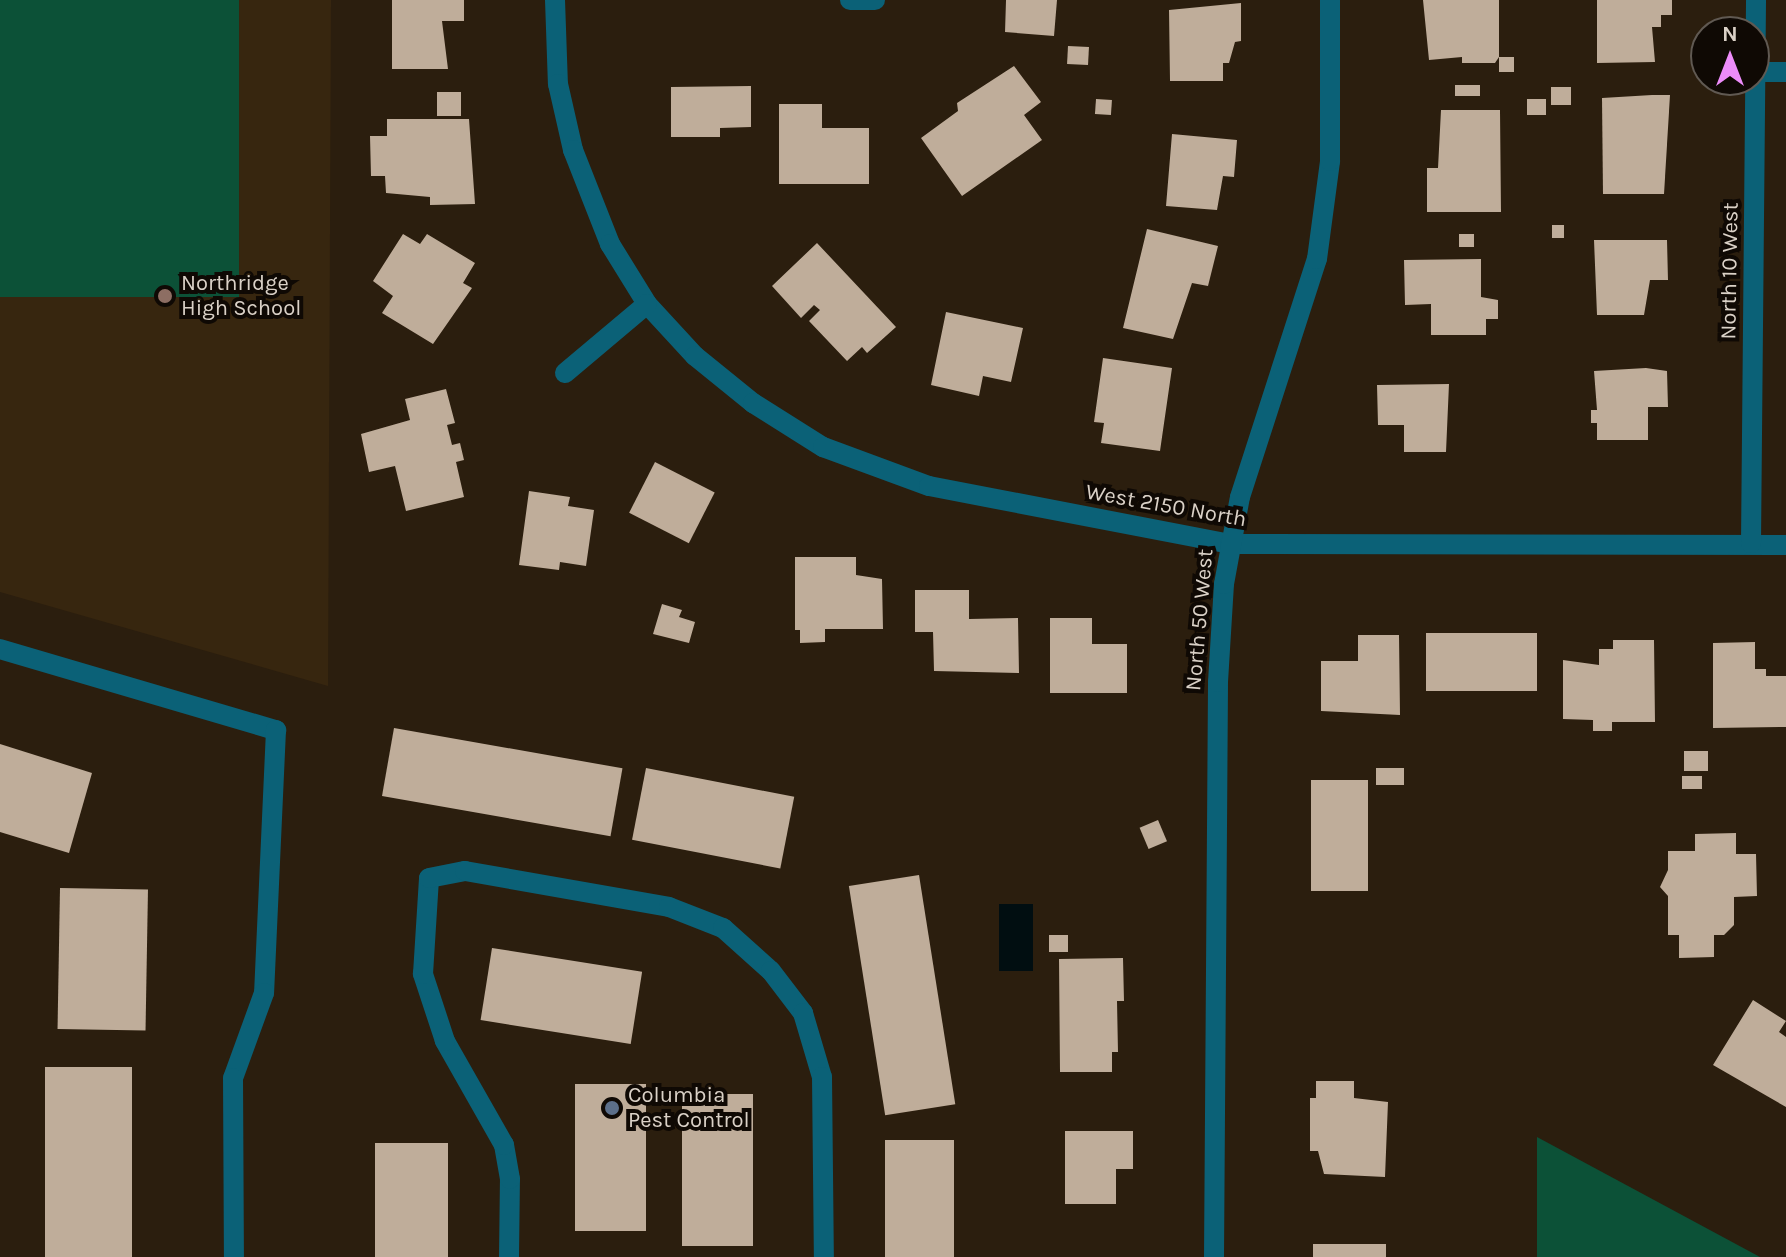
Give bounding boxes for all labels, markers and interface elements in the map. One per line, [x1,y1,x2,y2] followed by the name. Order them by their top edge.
[1690,16,1770,96] north arrow
[1722,21,1738,47] text: N
[1716,202,1744,340] street label: North 10 West
[181,270,301,322] place label: Northridge High School
[156,287,174,305] marker: Northridge High School
[1084,479,1248,533] street label: West 2150 North
[1181,548,1219,692] street label: North 50 West
[628,1082,750,1134] place label: Columbia Pest Control
[603,1099,621,1117] marker: Columbia Pest Control

